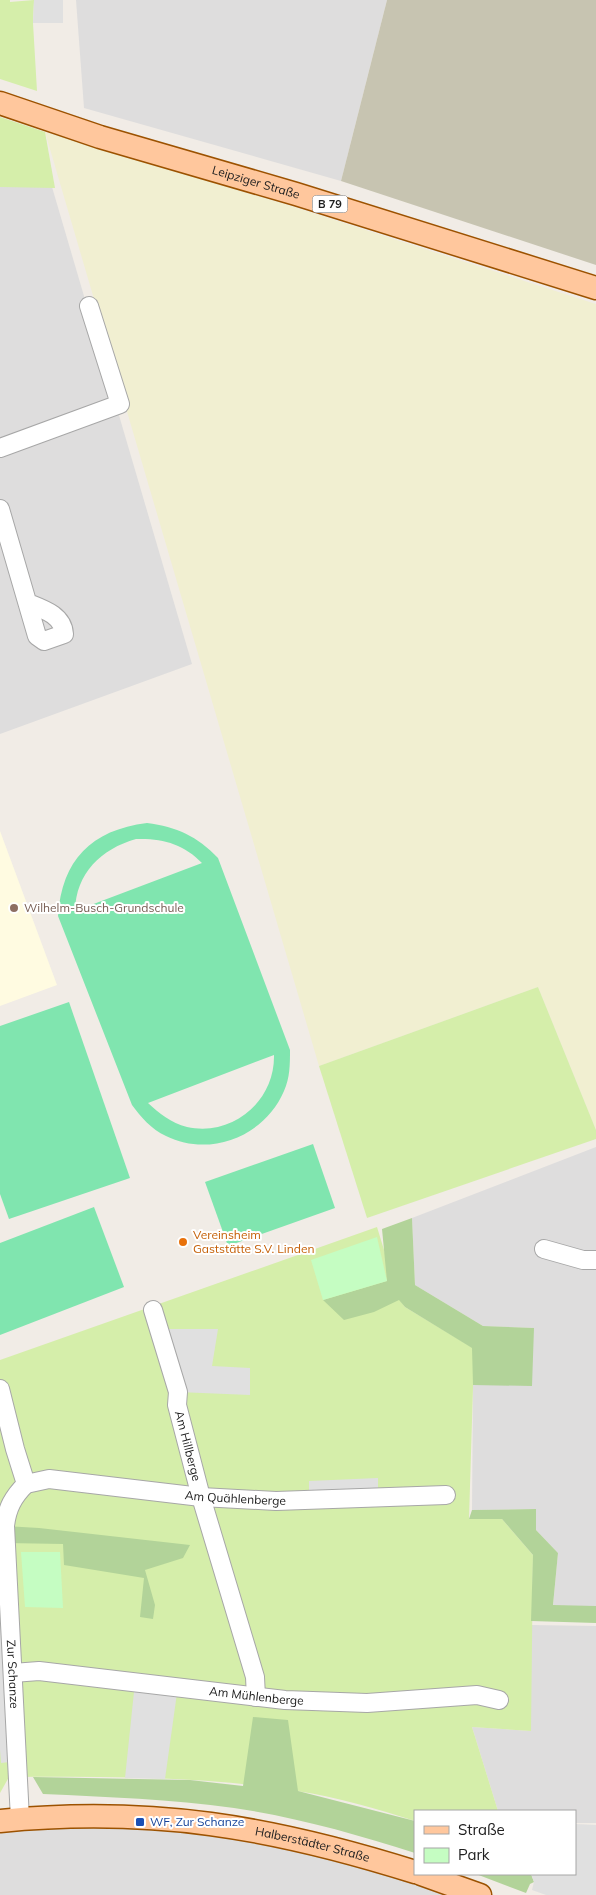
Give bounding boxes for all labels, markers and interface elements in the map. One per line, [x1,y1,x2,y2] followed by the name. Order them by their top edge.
[210,162,302,202] street label: Leipziger Straße
[312,195,348,212] road number: B 79
[24,900,184,915] place label: Wilhelm-Busch-Grundschule
[8,902,20,914] marker: Wilhelm-Busch-Grundschule
[193,1227,314,1256] place label: Vereinsheim Gaststätte S.V. Linden
[177,1236,189,1248] marker: Vereinsheim Gaststätte S.V. Linden
[172,1409,205,1483] street label: Am Hillberge
[184,1487,286,1508] street label: Am Quählenberge
[4,1639,22,1709] street label: Zur Schanze
[208,1683,304,1708] street label: Am Mühlenberge
[414,1810,576,1875] legend
[150,1814,244,1829] place label: WF, Zur Schanze
[134,1816,146,1828] marker: WF, Zur Schanze
[458,1820,505,1839] text: Straße
[254,1823,371,1865] street label: Halberstädter Straße
[458,1845,490,1864] text: Park

